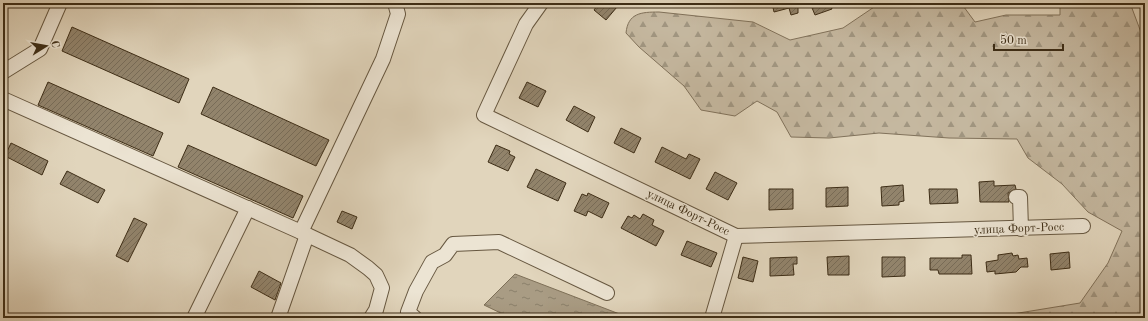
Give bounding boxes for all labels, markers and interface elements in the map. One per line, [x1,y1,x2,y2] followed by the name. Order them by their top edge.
[26,26,66,66] north arrow
[994,26,1063,52] scale bar
[1000,34,1027,47] text: 50 m
[48,40,60,49] text: С
[645,188,731,238] street label: улица Форт-Росс
[974,221,1064,237] street label: улица Форт-Росс

